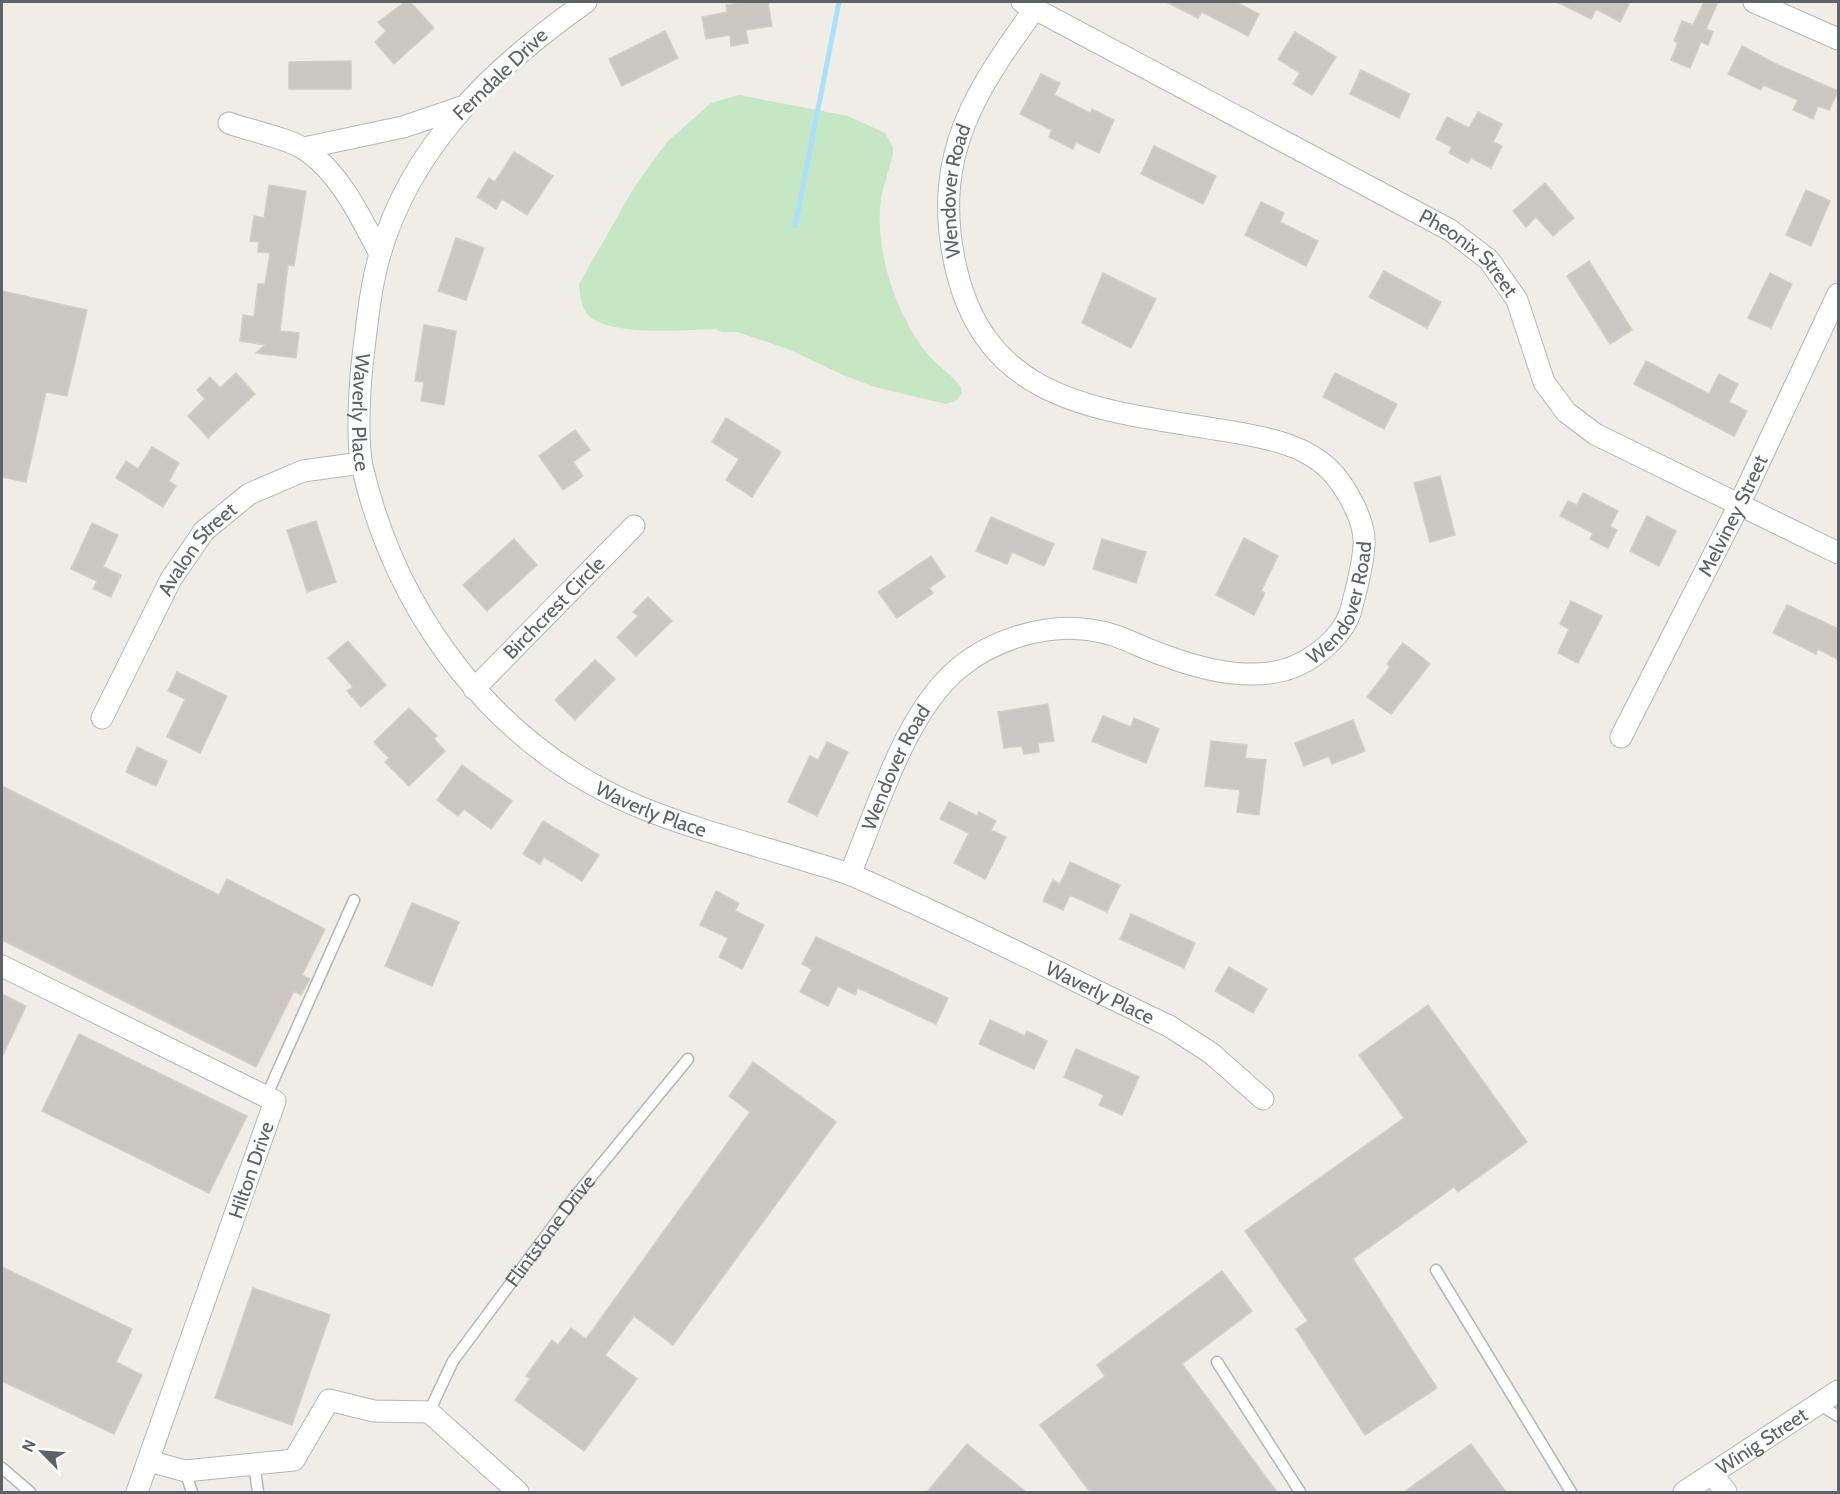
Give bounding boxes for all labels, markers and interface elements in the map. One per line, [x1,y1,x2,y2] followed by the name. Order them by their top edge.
[448,23,552,125] street label: Ferndale Drive
[937,120,976,260] street label: Wendover Road
[1415,204,1523,302] street label: Pheonix Street
[347,352,375,473] street label: Waverly Place
[1693,451,1773,580] street label: Melviney Street
[153,497,242,600] street label: Avalon Street
[1302,541,1376,669] street label: Wendover Road
[498,551,609,664] street label: Birchcrest Circle
[856,700,935,834] street label: Wendover Road
[591,776,710,842] street label: Waverly Place
[1042,956,1158,1029] street label: Waverly Place
[223,1118,279,1222] street label: Hilton Drive
[500,1170,600,1291] street label: Flintstone Drive
[1712,1402,1812,1480] street label: Winig Street
[12,1422,72,1482] north arrow
[18,1437,40,1455] text: N

